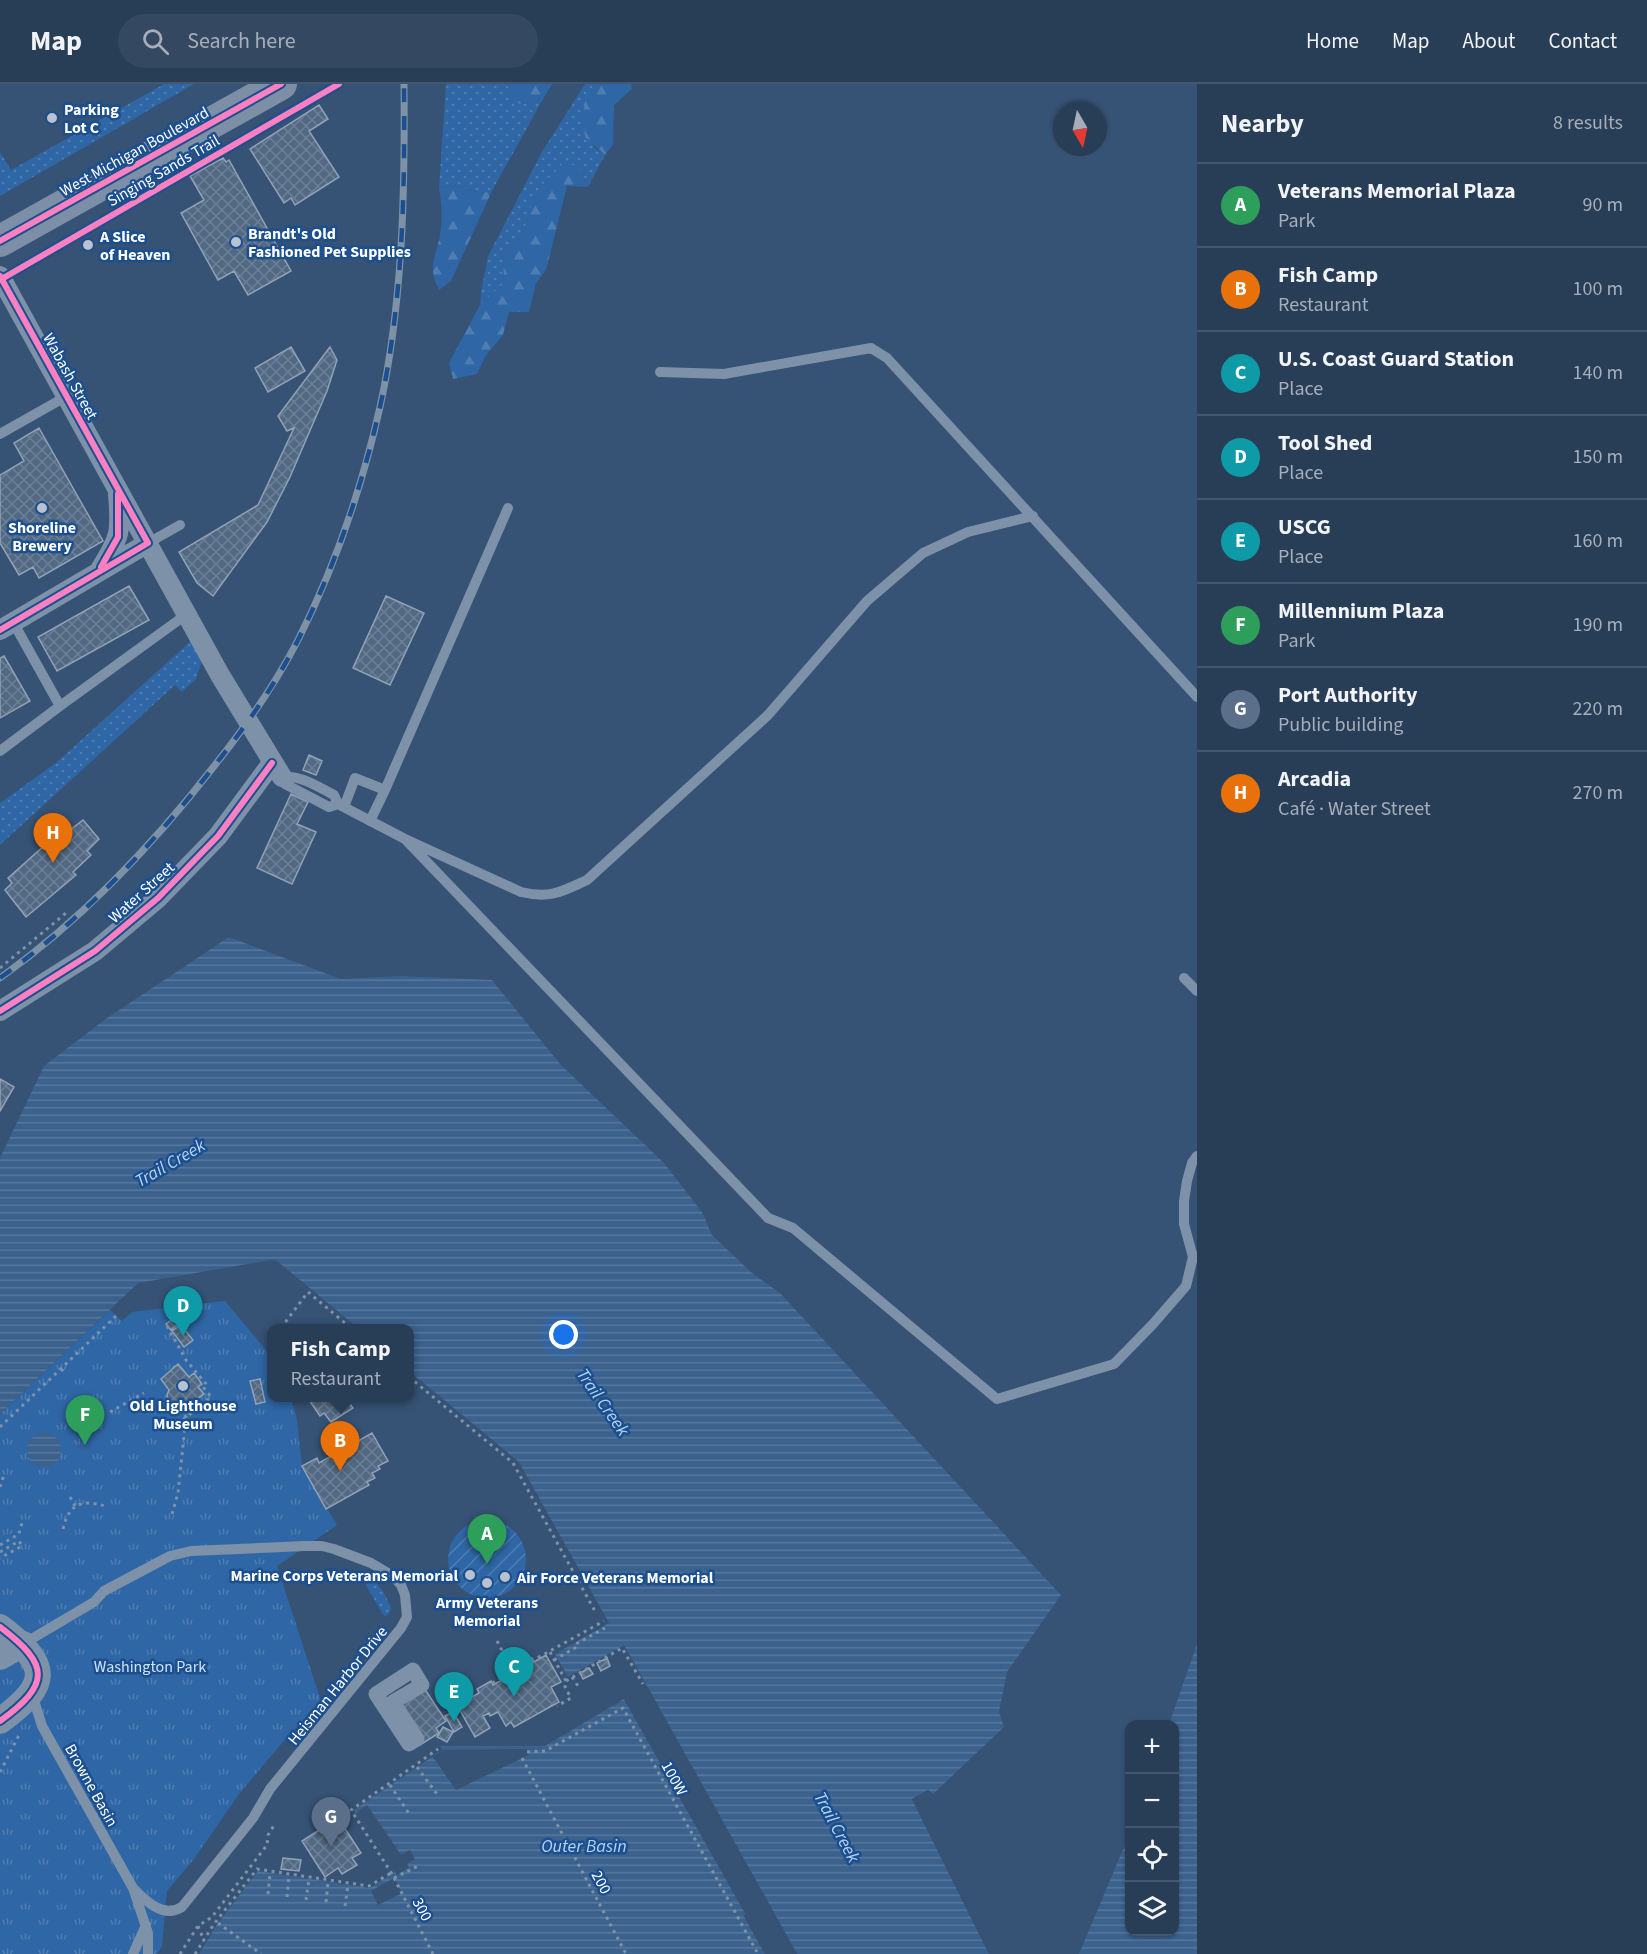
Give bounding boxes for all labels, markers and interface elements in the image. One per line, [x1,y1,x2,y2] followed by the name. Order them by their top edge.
[118,14,538,68] search box
[30,21,82,61] text: Map
[139,25,172,58] icon: search
[187,25,296,57] text: Search here
[1306,26,1359,56] text: Home
[1392,26,1430,56] text: Map
[1463,26,1515,56] text: About
[1548,26,1617,56] text: Contact
[64,99,119,139] place label: Parking Lot C
[56,102,213,202] street label: West Michigan Boulevard
[1053,102,1107,156] north arrow
[1221,105,1304,142] text: Nearby
[1553,109,1623,137] text: 8 results
[45,111,59,125] marker: Parking Lot C
[103,130,224,212] street label: Singing Sands Trail
[1278,175,1516,207] text: Veterans Memorial Plaza
[1235,191,1246,219] text: A
[1583,191,1623,219] text: 90 m
[1278,207,1315,235] text: Park
[248,223,411,263] place label: Brandt's Old Fashioned Pet Supplies
[99,226,170,266] place label: A Slice of Heaven
[229,235,243,249] marker: Brandt's Old Fashioned Pet Supplies
[81,238,95,252] marker: A Slice of Heaven
[1278,259,1378,291] text: Fish Camp
[1234,275,1247,303] text: B
[1573,275,1623,303] text: 100 m
[1278,291,1369,319] text: Restaurant
[37,329,103,424] street label: Wabash Street
[1278,343,1514,375] text: U.S. Coast Guard Station
[1235,359,1246,387] text: C
[1573,359,1623,387] text: 140 m
[1278,375,1323,403] text: Place
[1278,427,1372,459] text: Tool Shed
[1234,443,1247,471] text: D
[1573,443,1623,471] text: 150 m
[1278,459,1323,487] text: Place
[35,501,49,515] marker: Shoreline Brewery
[1278,511,1331,543] text: USCG
[8,517,76,557] place label: Shoreline Brewery
[1235,527,1246,555] text: E
[1573,527,1623,555] text: 160 m
[1278,543,1323,571] text: Place
[1278,595,1444,627] text: Millennium Plaza
[1235,611,1246,639] text: F
[1573,611,1623,639] text: 190 m
[1278,627,1315,655] text: Park
[1278,679,1417,711] text: Port Authority
[1234,695,1247,723] text: G
[1573,695,1623,723] text: 220 m
[1278,711,1403,739] text: Public building
[1278,763,1351,795] text: Arcadia
[1234,779,1247,807] text: H
[1573,779,1623,807] text: 270 m
[1278,795,1431,823] text: Café · Water Street
[34,814,72,863] pin: H
[104,857,180,928] street label: Water Street
[130,1133,210,1194] water label: Trail Creek
[164,1286,202,1336] pin: D
[549,1320,578,1349] your location
[267,1324,414,1402] popup
[290,1333,391,1365] text: Fish Camp
[570,1363,635,1442] water label: Trail Creek
[290,1365,381,1393] text: Restaurant
[176,1379,190,1393] marker: Old Lighthouse Museum
[130,1395,236,1435] place label: Old Lighthouse Museum
[66,1396,104,1445] pin: F
[320,1422,360,1471] pin: B
[468,1514,506,1564] pin: A
[231,1565,458,1587] place label: Marine Corps Veterans Memorial
[516,1567,714,1589] place label: Air Force Veterans Memorial
[463,1568,477,1582] marker: Marine Corps Veterans Memorial
[498,1570,512,1584] marker: Air Force Veterans Memorial
[480,1576,494,1590] marker: Army Veterans Memorial
[435,1592,538,1632] place label: Army Veterans Memorial
[283,1621,393,1750] street label: Heisman Harbor Drive
[494,1648,534,1697] pin: C
[94,1656,206,1678] park label: Washington Park
[434,1672,474,1722] pin: E
[1125,1720,1179,1936] map controls
[1125,1720,1179,1774] button: +
[59,1740,123,1831] street label: Browne Basin
[656,1757,693,1800] street label: 100W
[1125,1774,1179,1828] button: −
[807,1787,866,1868] water label: Trail Creek
[312,1798,350,1847] pin: G
[1125,1828,1179,1882] button: locate
[541,1834,627,1859] water label: Outer Basin
[586,1867,616,1898] street label: 200
[1125,1882,1179,1936] button: layers
[407,1894,437,1925] street label: 300

